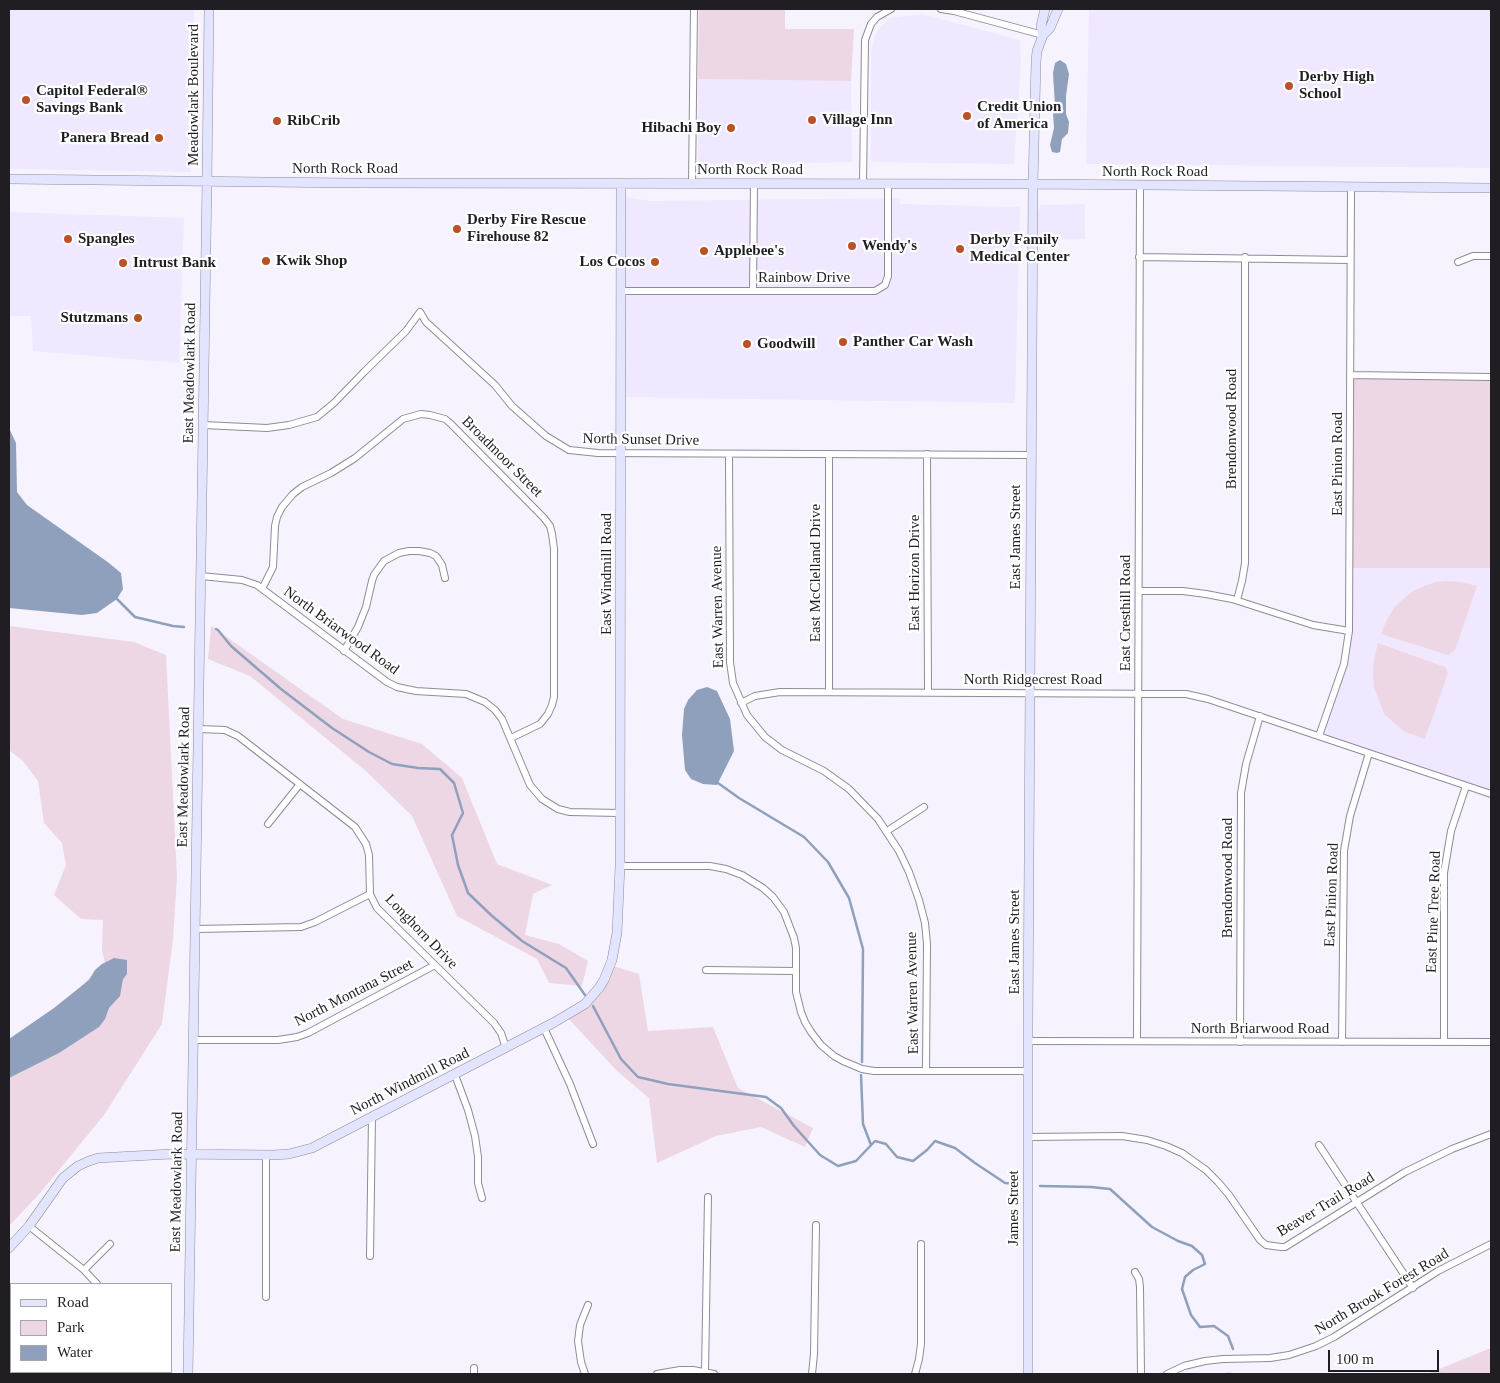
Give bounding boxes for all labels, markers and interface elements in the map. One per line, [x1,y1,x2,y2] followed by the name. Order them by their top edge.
[185,24,203,166] street label: Meadowlark Boulevard
[1299,68,1374,103] place label: Derby High School
[1283,80,1295,92] marker: Derby High School
[36,82,148,117] place label: Capitol Federal® Savings Bank
[20,94,32,106] marker: Capitol Federal® Savings Bank
[977,98,1061,133] place label: Credit Union of America
[961,110,973,122] marker: Credit Union of America
[822,111,893,129] place label: Village Inn
[287,112,340,130] place label: RibCrib
[806,114,818,126] marker: Village Inn
[271,115,283,127] marker: RibCrib
[641,119,721,137] place label: Hibachi Boy
[725,122,737,134] marker: Hibachi Boy
[61,129,149,147] place label: Panera Bread
[153,132,165,144] marker: Panera Bread
[292,160,398,178] street label: North Rock Road
[697,161,803,179] street label: North Rock Road
[1102,163,1208,181] street label: North Rock Road
[467,211,586,246] place label: Derby Fire Rescue Firehouse 82
[451,223,463,235] marker: Derby Fire Rescue Firehouse 82
[78,230,135,248] place label: Spangles
[970,231,1070,266] place label: Derby Family Medical Center
[62,233,74,245] marker: Spangles
[862,237,917,255] place label: Wendy's
[846,240,858,252] marker: Wendy's
[714,242,784,260] place label: Applebee's
[954,243,966,255] marker: Derby Family Medical Center
[698,245,710,257] marker: Applebee's
[276,252,347,270] place label: Kwik Shop
[580,253,645,271] place label: Los Cocos
[133,254,216,272] place label: Intrust Bank
[260,255,272,267] marker: Kwik Shop
[649,256,661,268] marker: Los Cocos
[117,257,129,269] marker: Intrust Bank
[758,269,850,287] street label: Rainbow Drive
[180,302,200,444] street label: East Meadowlark Road
[60,309,128,327] place label: Stutzmans
[132,312,144,324] marker: Stutzmans
[853,333,973,351] place label: Panther Car Wash
[757,335,815,353] place label: Goodwill
[837,336,849,348] marker: Panther Car Wash
[741,338,753,350] marker: Goodwill
[1223,369,1241,489] street label: Brendonwood Road
[1329,412,1347,516] street label: East Pinion Road
[458,413,546,501] street label: Broadmoor Street
[583,430,699,450] street label: North Sunset Drive
[1007,485,1025,589] street label: East James Street
[807,504,825,642] street label: East McClelland Drive
[598,513,616,635] street label: East Windmill Road
[906,515,924,631] street label: East Horizon Drive
[708,546,728,668] street label: East Warren Avenue
[1117,555,1135,671] street label: East Cresthill Road
[280,583,402,679] street label: North Briarwood Road
[964,671,1102,689] street label: North Ridgecrest Road
[174,706,194,848] street label: East Meadowlark Road
[1219,818,1237,938] street label: Brendonwood Road
[1321,843,1343,947] street label: East Pinion Road
[1423,851,1445,973] street label: East Pine Tree Road
[1006,890,1024,994] street label: East James Street
[381,891,461,973] street label: Longhorn Drive
[903,932,923,1054] street label: East Warren Avenue
[292,955,416,1031] street label: North Montana Street
[1191,1020,1329,1038] street label: North Briarwood Road
[348,1044,472,1120] street label: North Windmill Road
[167,1111,187,1253] street label: East Meadowlark Road
[1274,1169,1378,1241] street label: Beaver Trail Road
[1005,1170,1023,1246] street label: James Street
[1312,1245,1452,1339] street label: North Brook Forest Road
[10,1283,172,1373] legend
[57,1294,89,1310] text: Road
[57,1319,85,1335] text: Park
[1330,1340,1441,1372] scale bar
[57,1344,92,1360] text: Water
[1336,1351,1374,1367] text: 100 m

